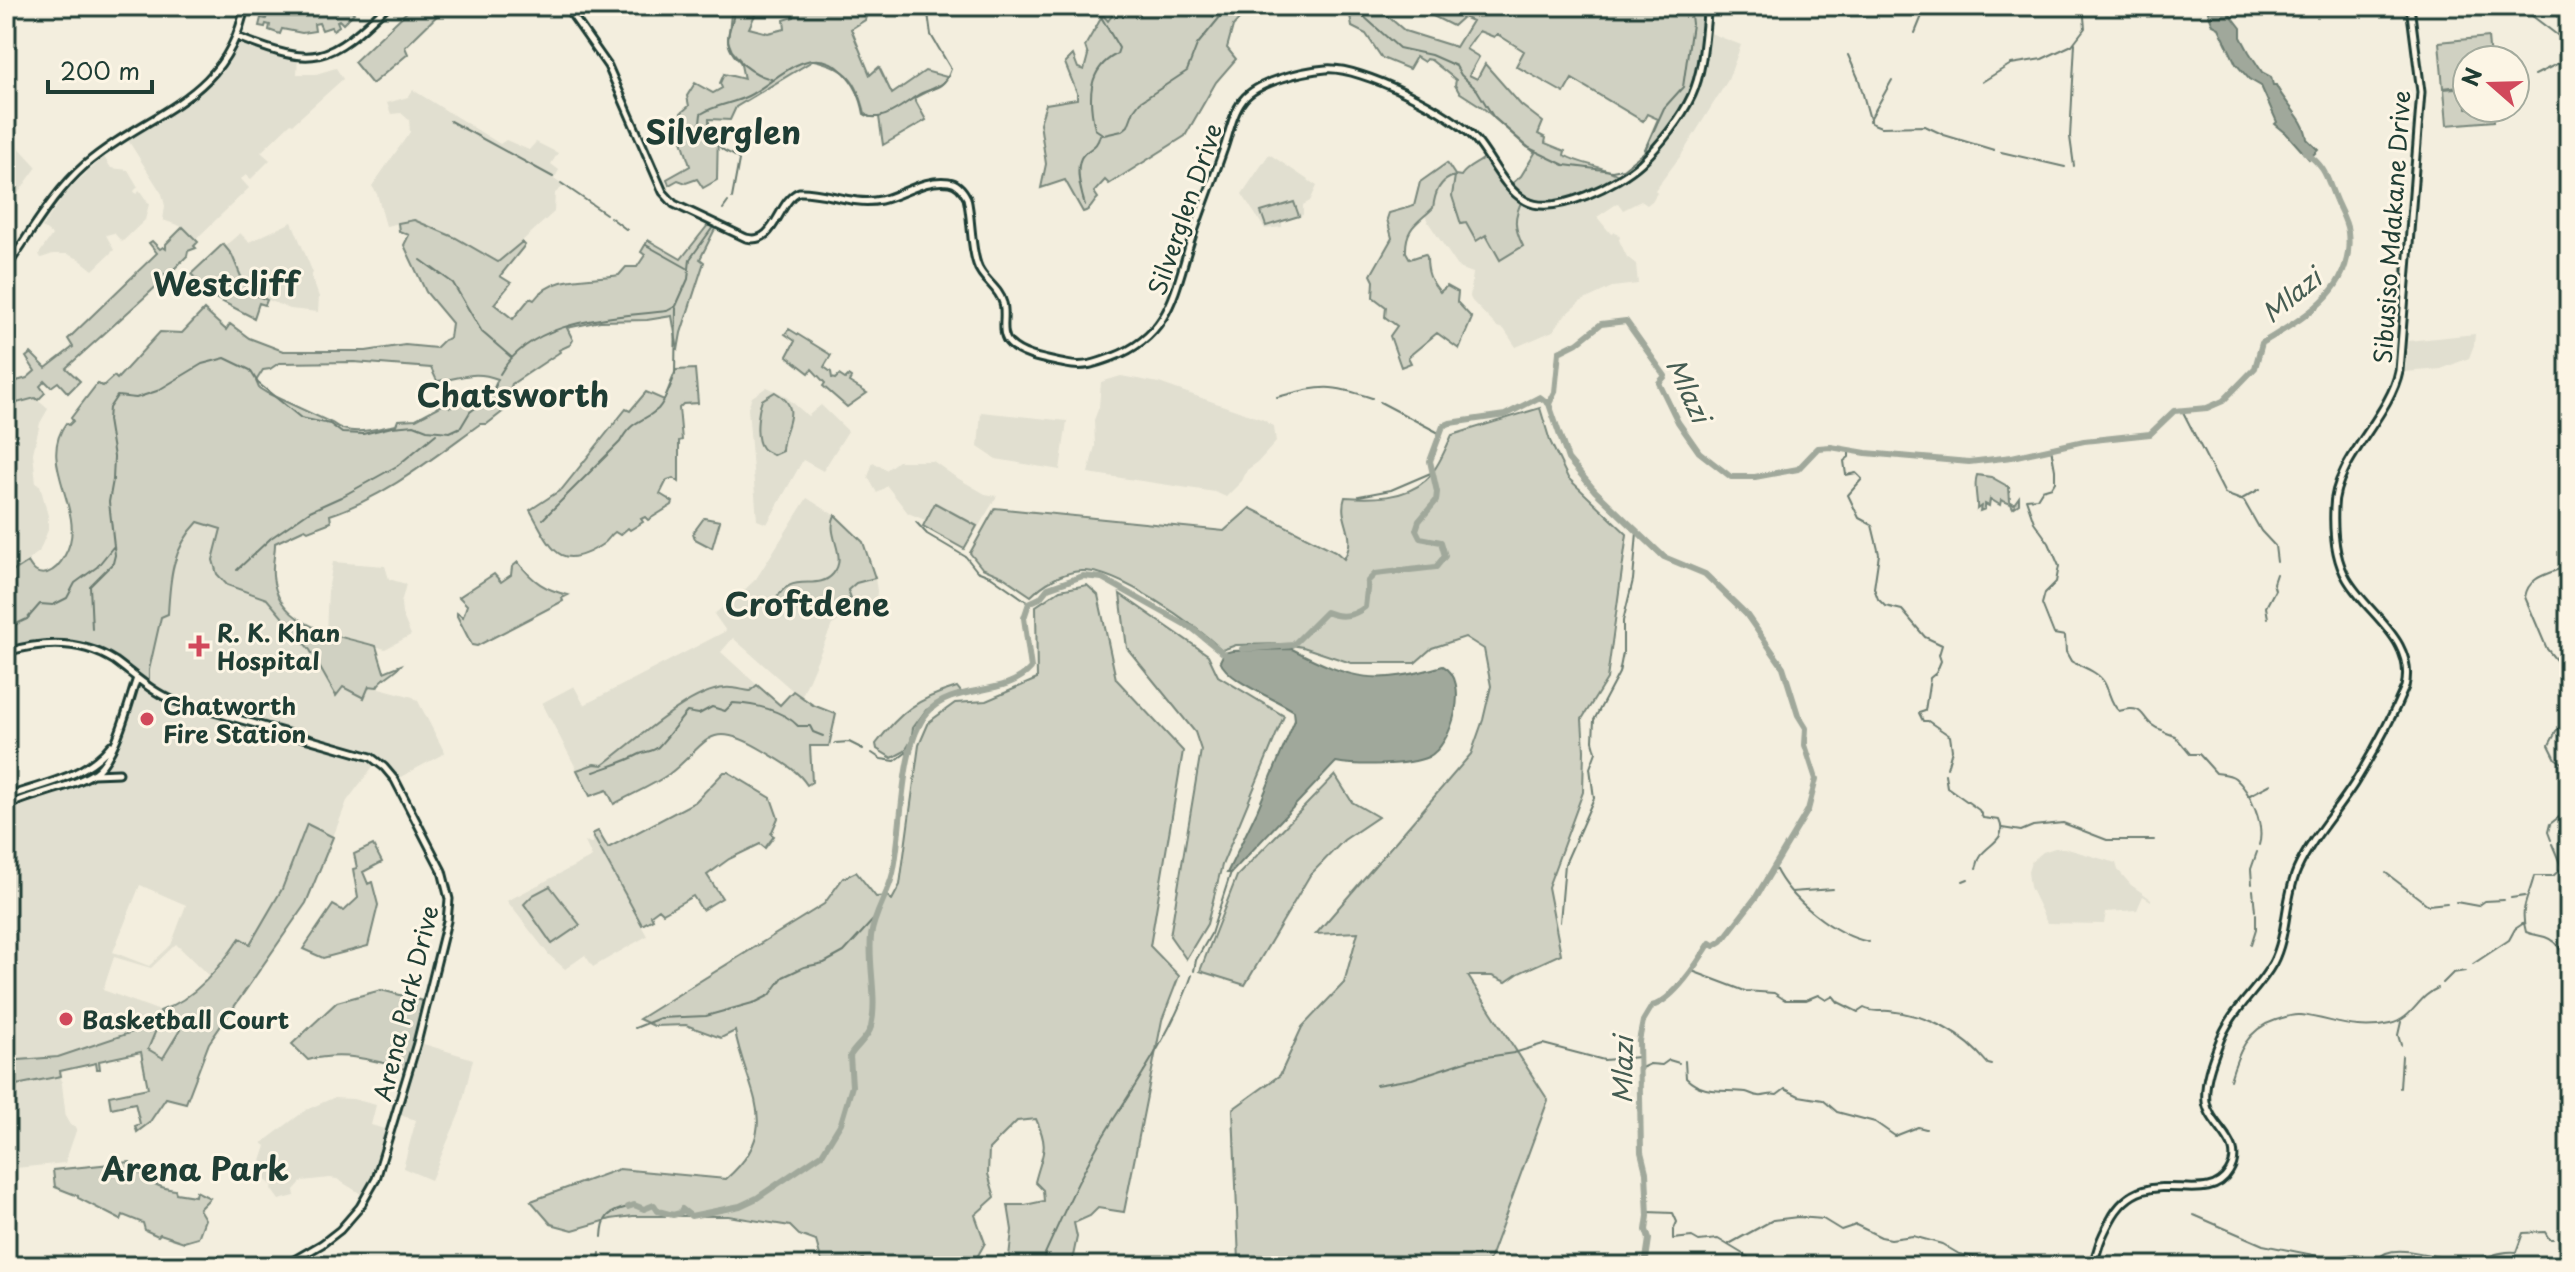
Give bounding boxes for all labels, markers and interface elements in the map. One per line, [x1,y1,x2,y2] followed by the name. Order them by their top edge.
[48,44,152,94] scale bar
[2451,44,2531,124] north arrow
[60,52,140,88] text: 200 m
[2452,63,2489,90] text: N
[2363,89,2419,365] street label: Sibusiso Mdakane Drive
[645,107,801,155] district label: Silverglen
[1138,118,1230,300] street label: Silverglen Drive
[2253,256,2332,331] water label: Mlazi
[153,259,302,307] district label: Westcliff
[1657,351,1722,432] water label: Mlazi
[417,370,609,418] district label: Chatsworth
[725,579,889,627] district label: Croftdene
[217,614,340,678] place label: R. K. Khan Hospital
[188,635,210,657] marker: R. K. Khan Hospital
[163,687,306,751] place label: Chatworth Fire Station
[138,710,156,728] marker: Chatworth Fire Station
[363,901,447,1105] street label: Arena Park Drive
[82,1001,289,1037] place label: Basketball Court
[57,1010,75,1028] marker: Basketball Court
[1602,1033,1642,1104] water label: Mlazi
[100,1144,289,1192] district label: Arena Park

